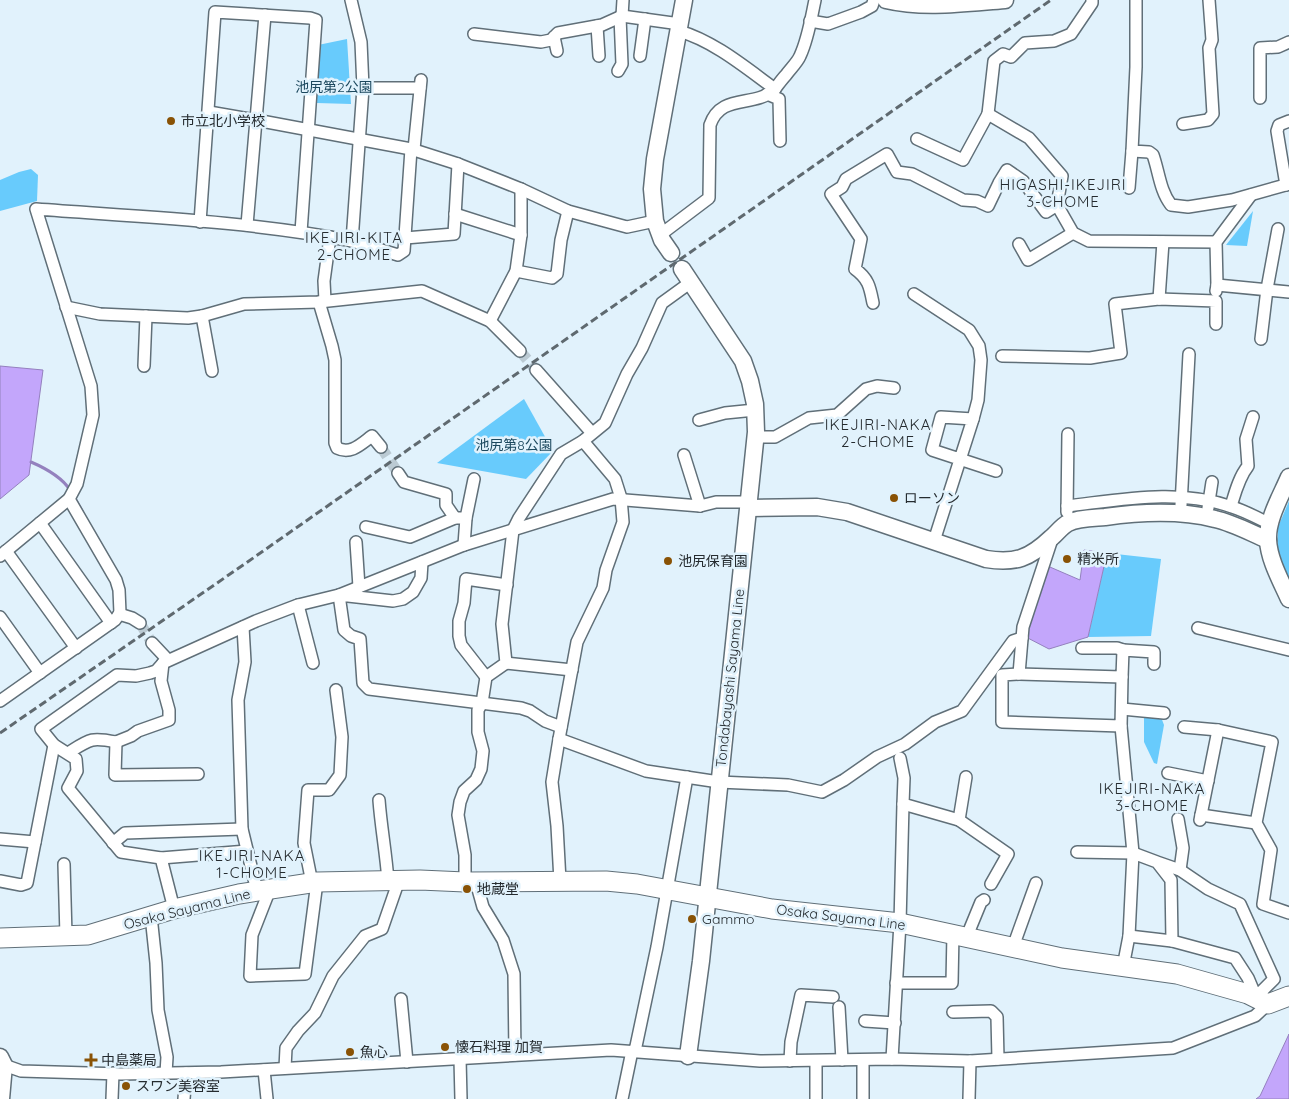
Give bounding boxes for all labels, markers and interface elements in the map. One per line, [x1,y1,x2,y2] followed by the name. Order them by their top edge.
[295,78,373,96] park label: 池尻第2公園
[181,112,265,130] place label: 市立北小学校
[165,115,177,127] marker: 市立北小学校
[1000,175,1126,211] district label: HIGASHI-IKEJIRI 3-CHOME
[305,228,403,264] district label: IKEJIRI-KITA 2-CHOME
[825,415,931,451] district label: IKEJIRI-NAKA 2-CHOME
[475,436,553,454] park label: 池尻第8公園
[904,489,960,507] place label: ローソン
[888,492,900,504] marker: ローソン
[1077,550,1119,568] place label: 精米所
[678,552,748,570] place label: 池尻保育園
[1061,553,1073,565] marker: 精米所
[662,555,674,567] marker: 池尻保育園
[712,588,748,768] street label: Tondabayashi Sayama Line
[1099,779,1205,815] district label: IKEJIRI-NAKA 3-CHOME
[199,846,305,882] district label: IKEJIRI-NAKA 1-CHOME
[477,880,519,898] place label: 地蔵堂
[461,883,473,895] marker: 地蔵堂
[122,885,252,933] street label: Osaka Sayama Line
[775,900,907,934] street label: Osaka Sayama Line
[702,910,754,928] place label: Gammo
[686,913,698,925] marker: Gammo
[455,1038,543,1056] place label: 懐石料理 加賀
[439,1041,451,1053] marker: 懐石料理 加賀
[360,1043,388,1061] place label: 魚心
[344,1046,356,1058] marker: 魚心
[101,1051,157,1069] place label: 中島薬局
[85,1054,97,1066] marker: 中島薬局
[136,1077,220,1095] place label: スワン美容室
[120,1080,132,1092] marker: スワン美容室

